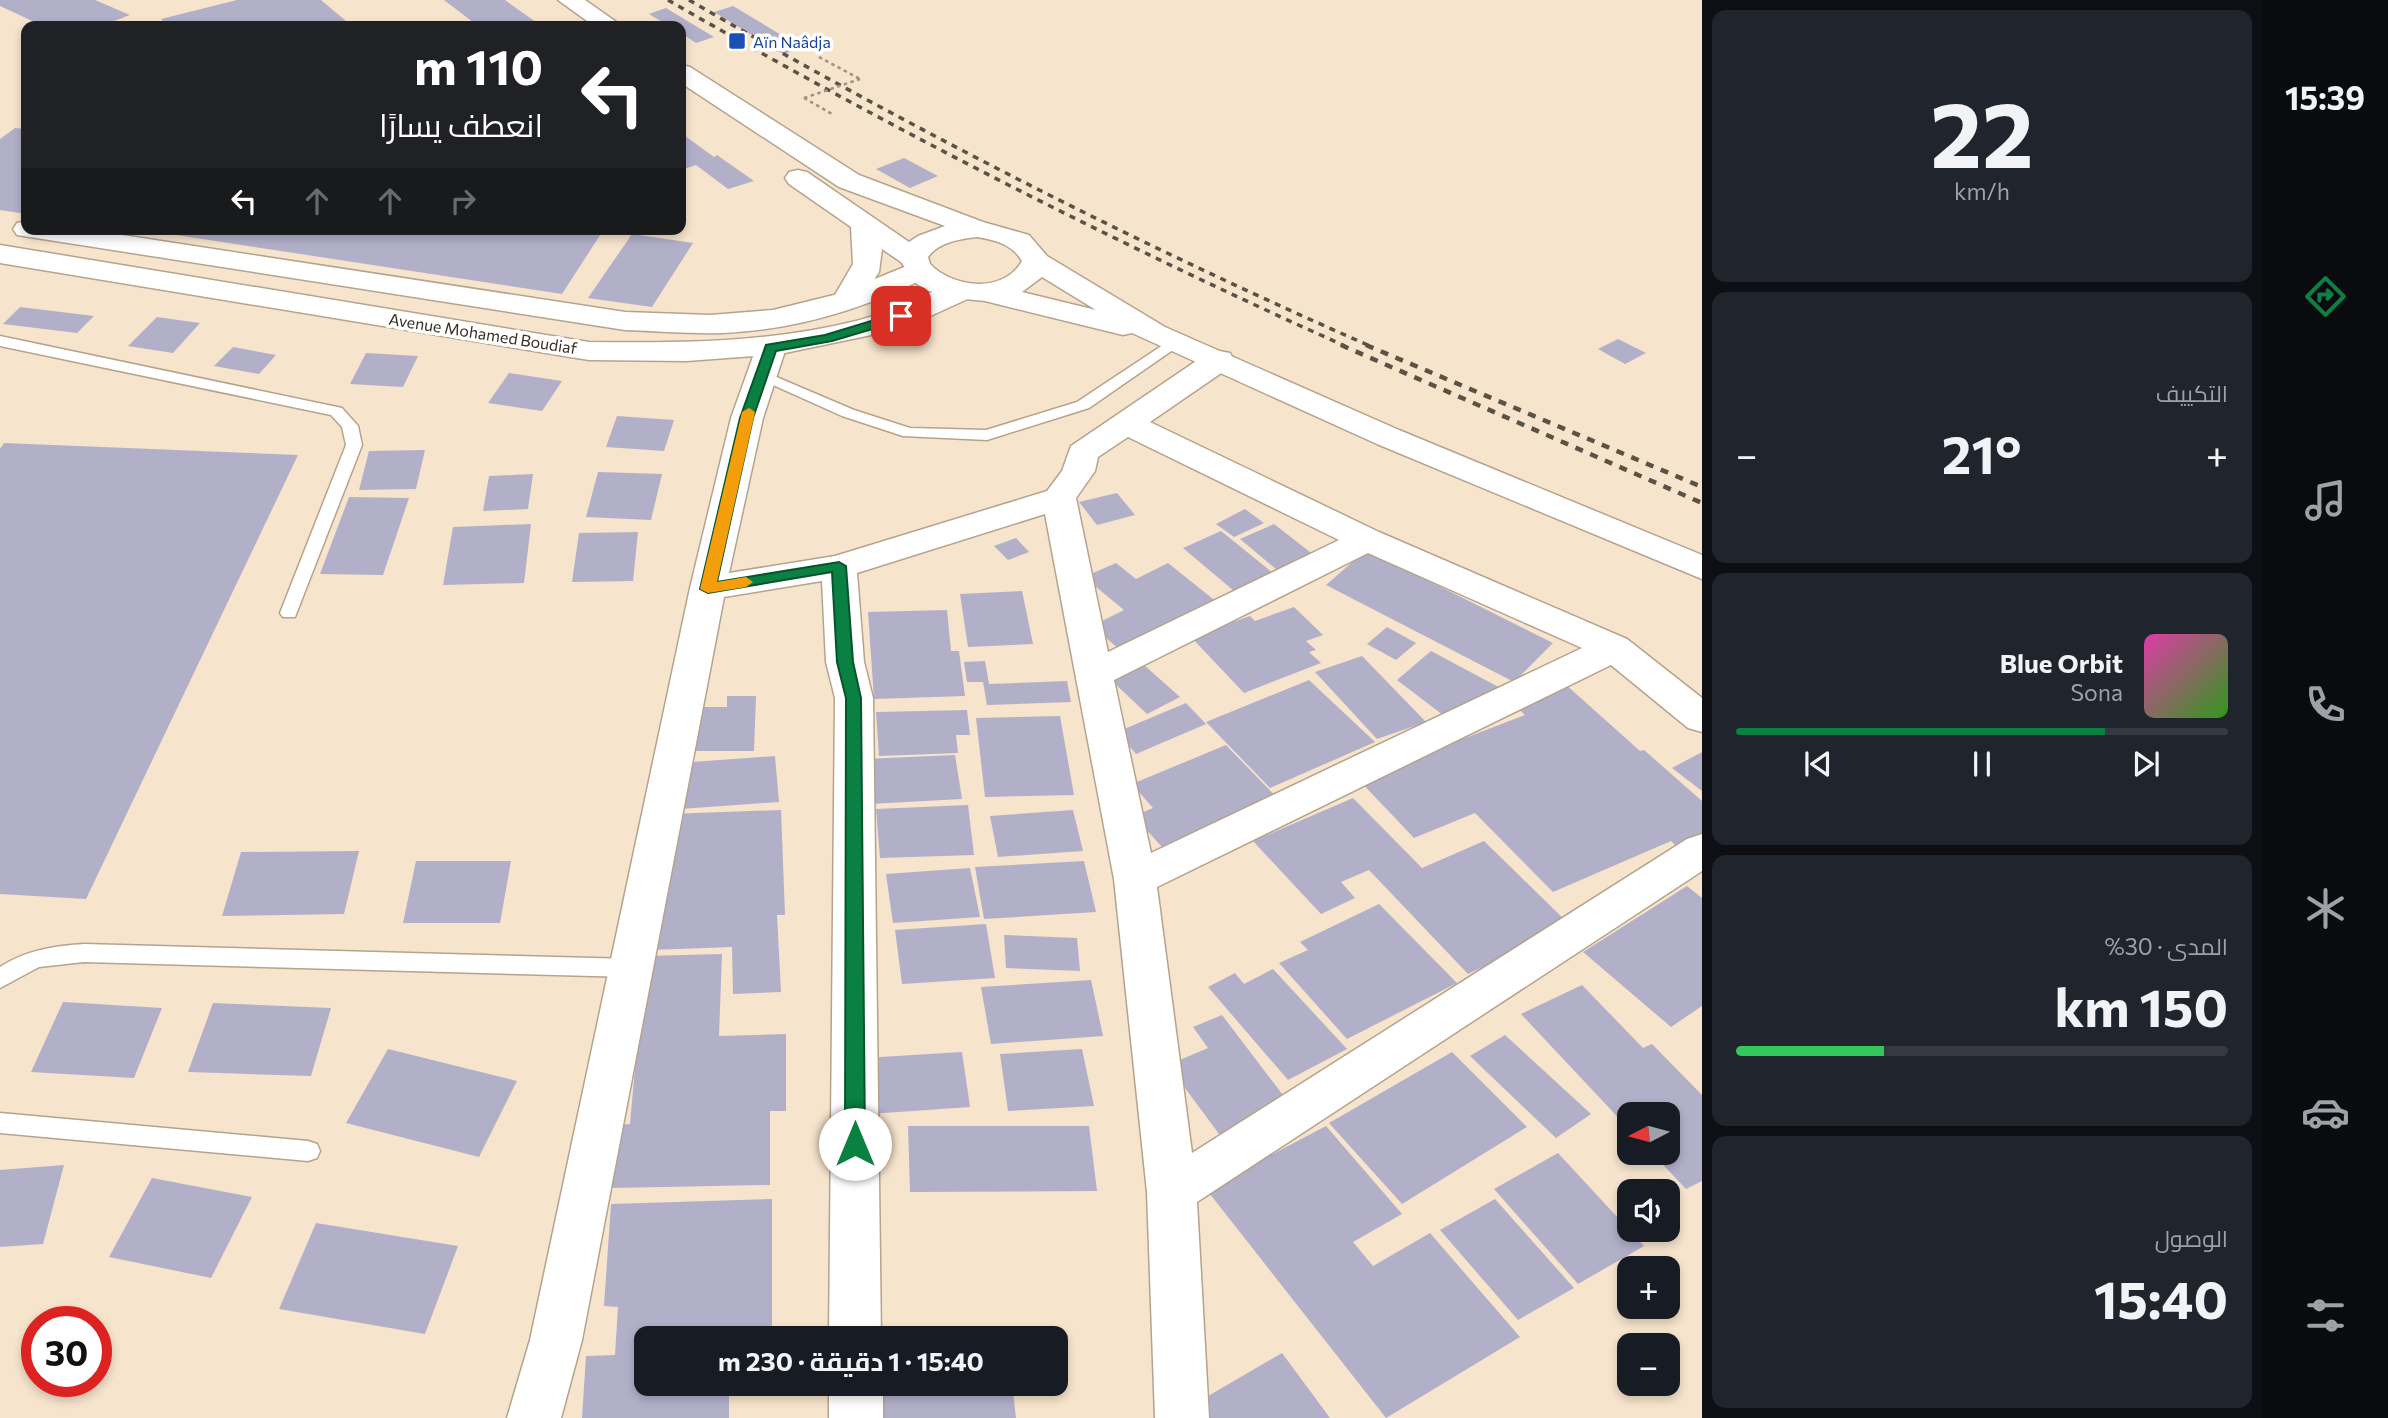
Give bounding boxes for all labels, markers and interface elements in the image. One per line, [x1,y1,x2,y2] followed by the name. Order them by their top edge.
[727,31,747,51] marker: Aïn Naâdja
[753,32,831,51] place label: Aïn Naâdja
[414,35,543,95] text: 110 m
[567,49,658,140] icon: left
[1930,75,2034,187] text: 22
[2285,77,2365,117] text: 15:39
[379,104,543,144] text: انعطف يسارًا
[1954,177,2010,205] text: km/h
[225,182,263,220] icon: left
[298,182,336,220] icon: ahead
[371,182,409,220] icon: ahead
[444,182,482,220] icon: right
[2301,272,2350,321] icon: directions
[871,286,931,346] pin
[882,297,920,335] icon: arrive
[388,309,579,357] street label: Avenue Mohamed Boudiaf
[2156,379,2228,407] text: التكييف
[1942,421,2021,485] text: 21°
[1736,430,1758,477] text: −
[2206,430,2228,477] text: +
[2301,476,2350,525] icon: music
[2000,647,2123,678] text: Blue Orbit
[2071,678,2123,706] text: Sona
[2301,680,2350,729] icon: phone
[1799,745,1837,783] icon: previous
[1963,745,2001,783] icon: pause
[2127,745,2165,783] icon: next
[2301,884,2350,933] icon: climate
[2104,932,2228,960] text: المدى · 30%
[2054,974,2228,1038] text: 150 km
[2301,1088,2350,1137] icon: car
[1617,1102,1680,1166] north arrow
[1617,1102,1680,1396] map controls
[818,1107,892,1181] position arrow
[1617,1179,1680,1242] button: sound
[2155,1224,2228,1252] text: الوصول
[1617,1256,1680,1319] button: +
[2094,1266,2228,1330] text: 15:40
[2301,1291,2350,1340] icon: filters
[21,1306,112,1397] speed limit sign: 30
[1617,1333,1680,1396] button: −
[718,1345,984,1376] text: 15:40 · 1 دقيقة · 230 m

